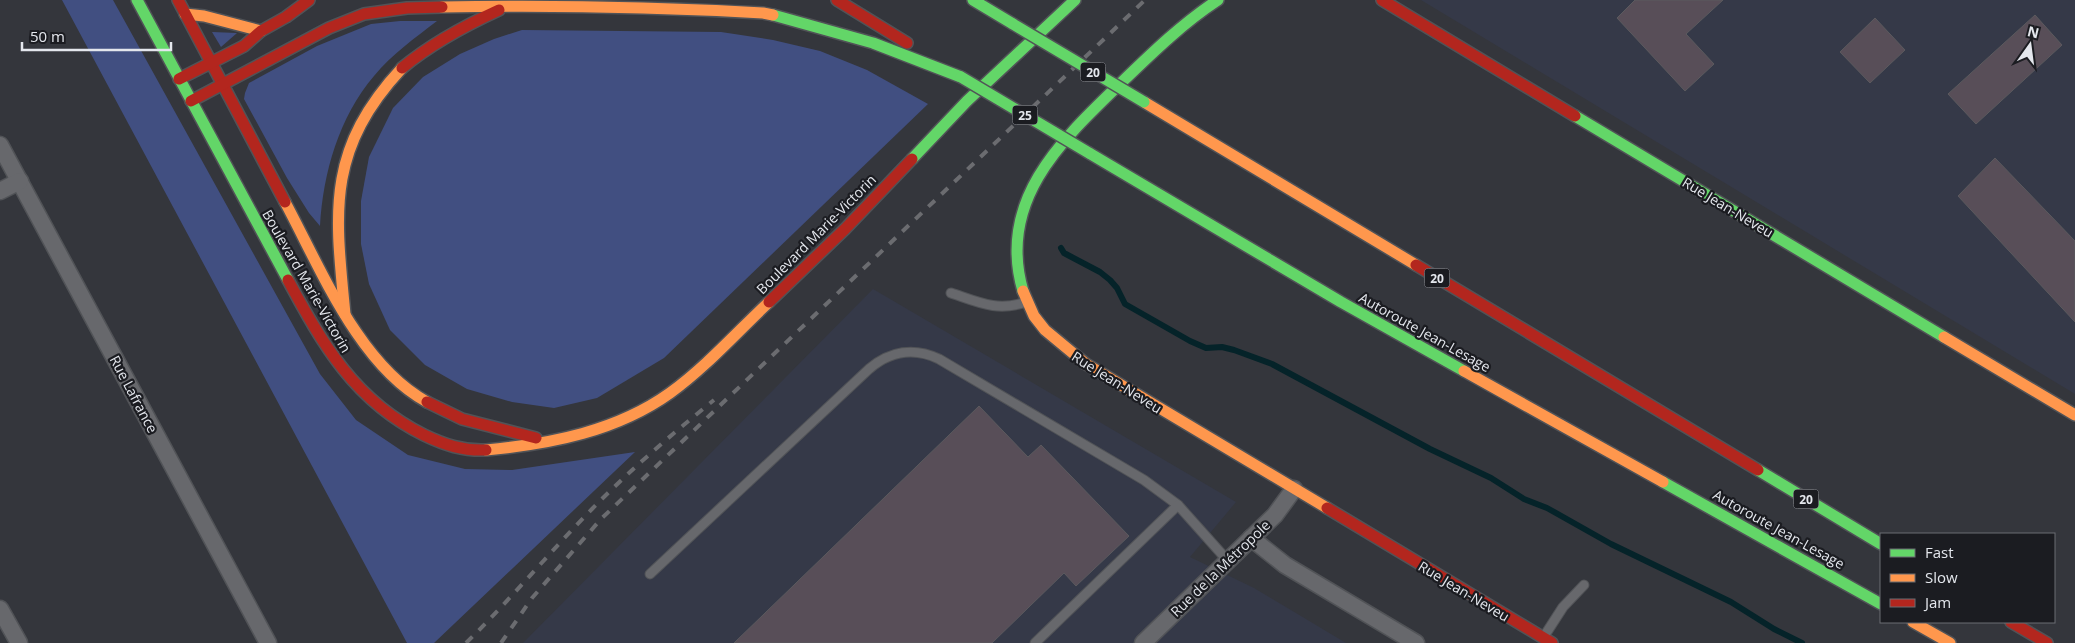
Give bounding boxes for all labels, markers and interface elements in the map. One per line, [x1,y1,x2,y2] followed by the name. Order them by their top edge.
[22,20,171,52] scale bar
[2005,20,2055,70] north arrow
[2025,21,2041,42] text: N
[30,26,65,46] text: 50 m
[1080,62,1106,82] road number: 20
[1012,106,1038,124] road number: 25
[752,170,880,298] street label: Boulevard Marie-Victorin
[1679,172,1777,242] street label: Rue Jean-Neveu
[258,206,356,356] street label: Boulevard Marie-Victorin
[1424,268,1450,288] road number: 20
[1356,288,1494,376] street label: Autoroute Jean-Lesage
[1068,347,1166,417] street label: Rue Jean-Neveu
[106,352,162,436] street label: Rue Lafrance
[1710,485,1848,573] street label: Autoroute Jean-Lesage
[1794,489,1818,508] road number: 20
[1166,515,1274,621] street label: Rue de la Métropole
[1880,533,2055,623] legend
[1925,542,1954,562] text: Fast
[1415,556,1513,626] street label: Rue Jean-Neveu
[1925,567,1958,587] text: Slow
[1923,592,1951,612] text: Jam

